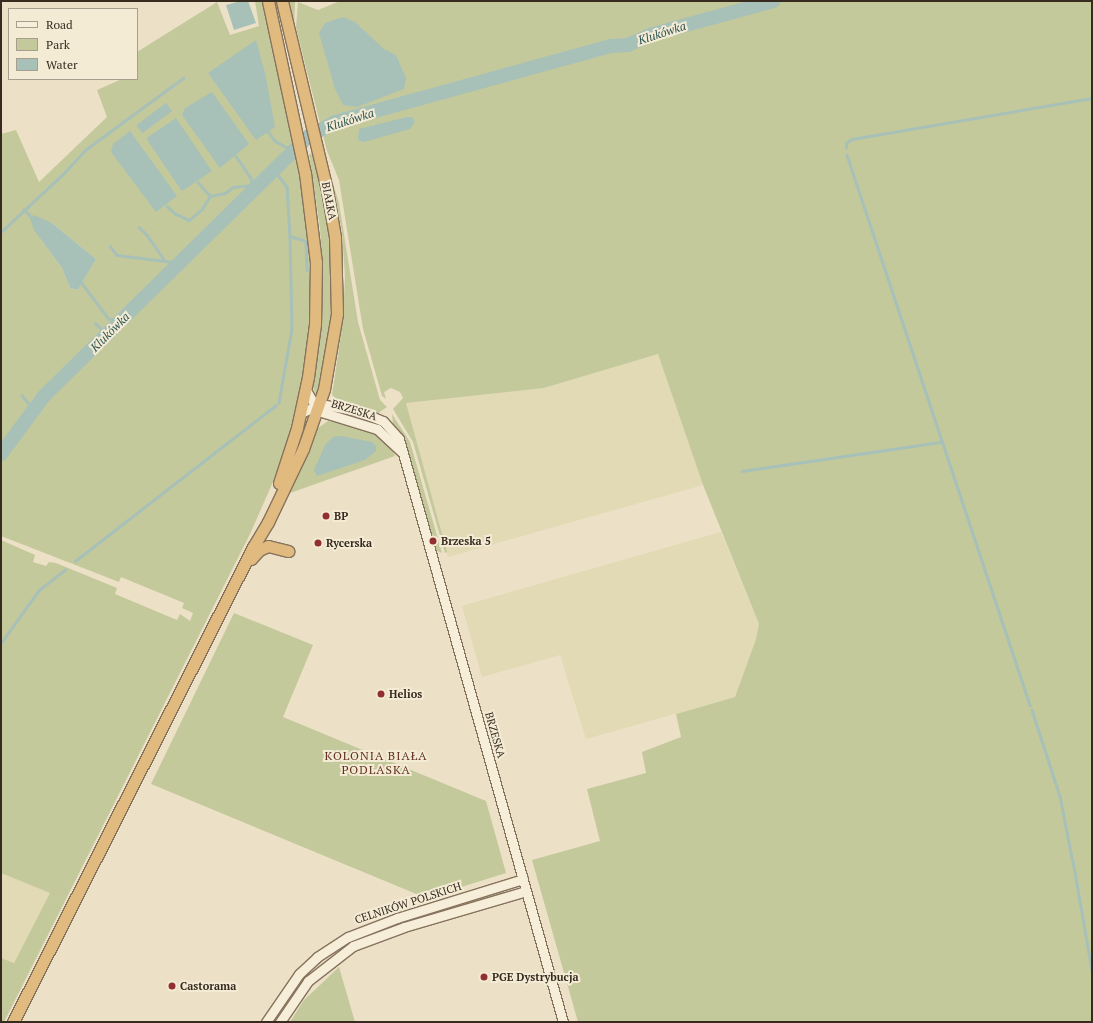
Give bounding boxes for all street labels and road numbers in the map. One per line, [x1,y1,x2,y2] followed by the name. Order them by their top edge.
[319,181,339,221] street label: BIAŁKA
[330,397,378,423] street label: BRZESKA
[482,711,508,759] street label: BRZESKA
[353,880,463,926] street label: CELNIKÓW POLSKICH

